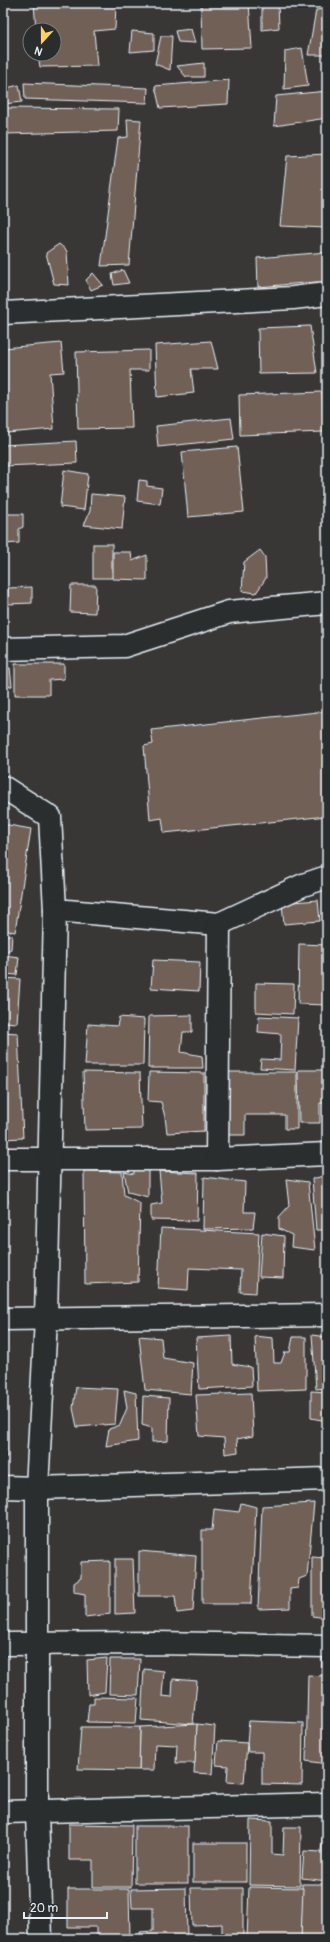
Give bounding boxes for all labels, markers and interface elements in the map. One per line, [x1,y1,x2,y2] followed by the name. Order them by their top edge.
[22,22,62,62] north arrow
[32,43,44,58] text: N
[24,1894,107,1920] scale bar
[30,1901,59,1916] text: 20 m

